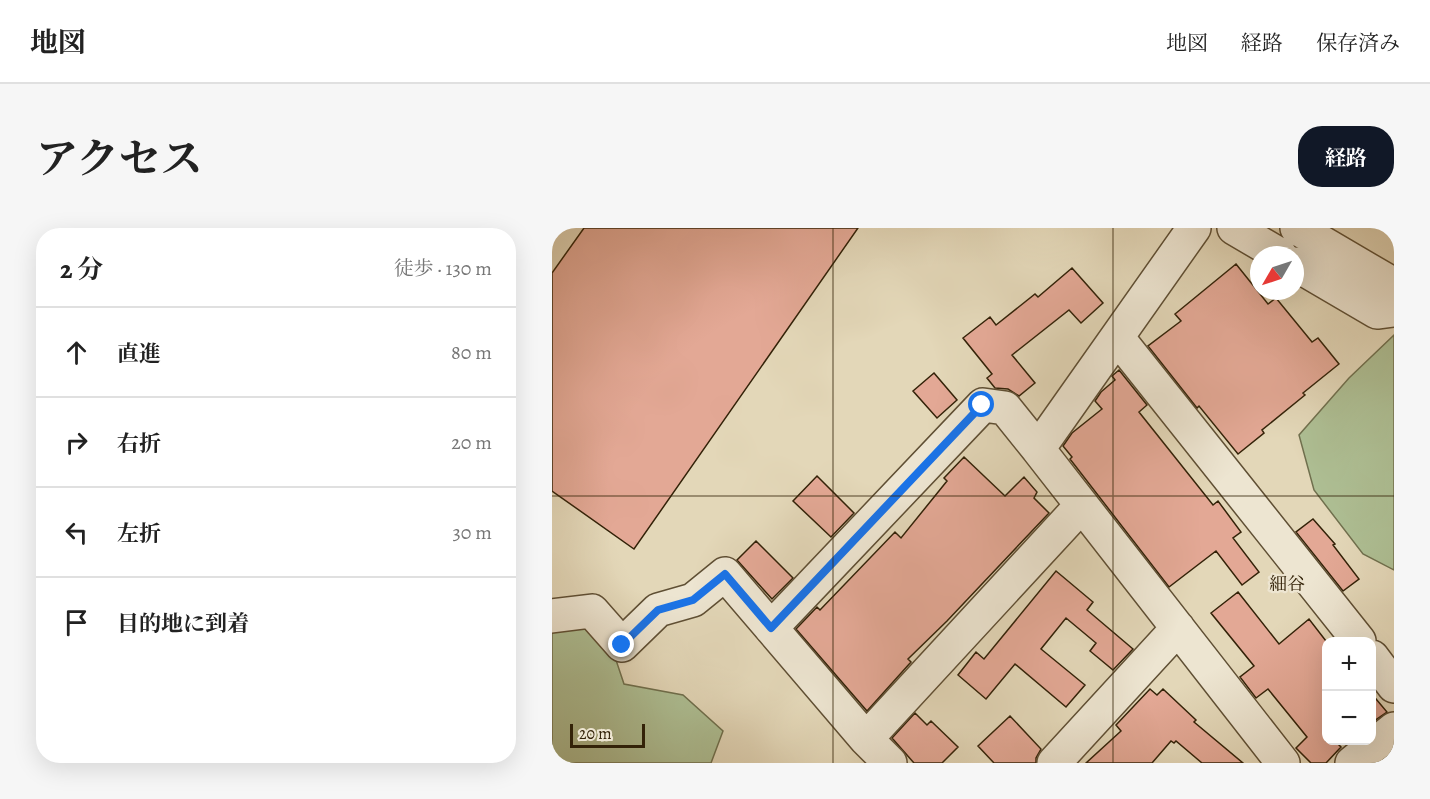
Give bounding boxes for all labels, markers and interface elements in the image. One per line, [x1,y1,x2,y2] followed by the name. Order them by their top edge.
[30,24,86,62] text: 地図
[1166,29,1208,57] text: 地図
[1241,29,1283,57] text: 経路
[1316,29,1400,57] text: 保存済み
[1298,126,1394,187] button: 経路
[36,130,203,187] text: アクセス
[1250,246,1304,300] north arrow
[60,252,103,287] text: 2 分
[394,255,492,282] text: 徒歩 · 130 m
[60,336,93,369] icon: ahead
[117,339,161,369] text: 直進
[451,339,492,366] text: 80 m
[968,391,994,417] route start
[60,426,93,459] icon: right
[117,429,161,459] text: 右折
[451,429,492,456] text: 20 m
[60,516,93,549] icon: left
[117,519,161,549] text: 左折
[452,519,492,546] text: 30 m
[1269,572,1305,596] district label: 細谷
[60,606,93,639] icon: arrive
[117,609,249,639] text: 目的地に到着
[608,631,634,657] route end
[1322,637,1376,745] map controls
[1322,637,1376,691] button: +
[1322,691,1376,745] button: −
[570,721,645,748] scale bar
[579,723,612,745] text: 20 m

